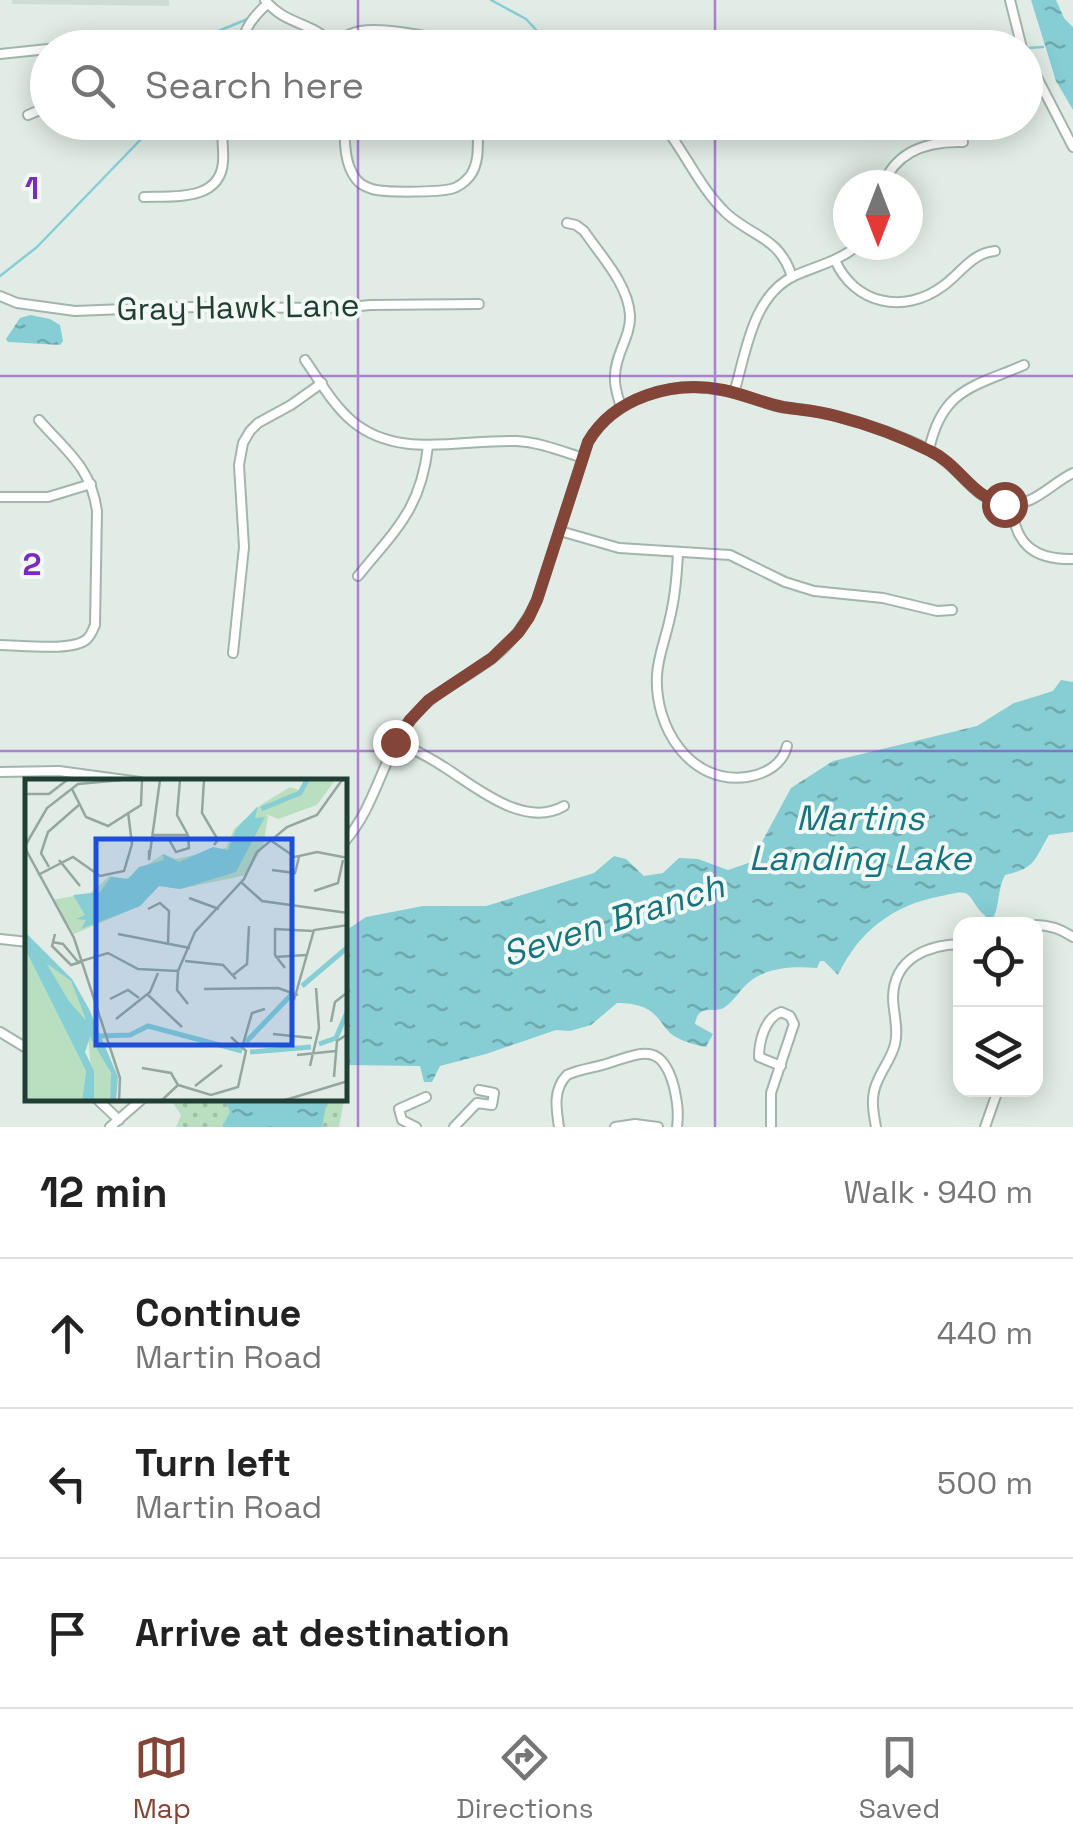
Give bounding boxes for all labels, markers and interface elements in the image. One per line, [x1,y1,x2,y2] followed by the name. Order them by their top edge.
[30,30,1043,140] search box
[65,58,120,113] icon: search
[145,61,364,109] text: Search here
[25,168,39,208] text: 1
[833,170,923,260] north arrow
[116,285,360,329] street label: Gray Hawk Lane
[982,482,1028,528] route start
[22,544,42,584] text: 2
[373,720,419,766] route end
[25,779,348,1102] inset map
[749,796,973,880] water label: Martins Landing Lake
[497,863,730,977] water label: Seven Branch
[953,917,1043,1097] map controls
[953,917,1043,1007] button: locate
[953,1007,1043,1097] button: layers
[40,1166,168,1219] text: 12 min
[844,1172,1033,1212] text: Walk · 940 m
[135,1289,301,1337] text: Continue
[40,1306,95,1361] icon: ahead
[937,1313,1033,1353] text: 440 m
[135,1337,322,1377] text: Martin Road
[135,1439,291,1487] text: Turn left
[40,1456,95,1511] icon: left
[937,1463,1033,1503] text: 500 m
[135,1487,322,1527] text: Martin Road
[40,1606,95,1661] icon: arrive
[135,1609,510,1657] text: Arrive at destination
[133,1730,191,1826] tab: Map
[456,1730,593,1826] tab: Directions
[859,1730,940,1826] tab: Saved

